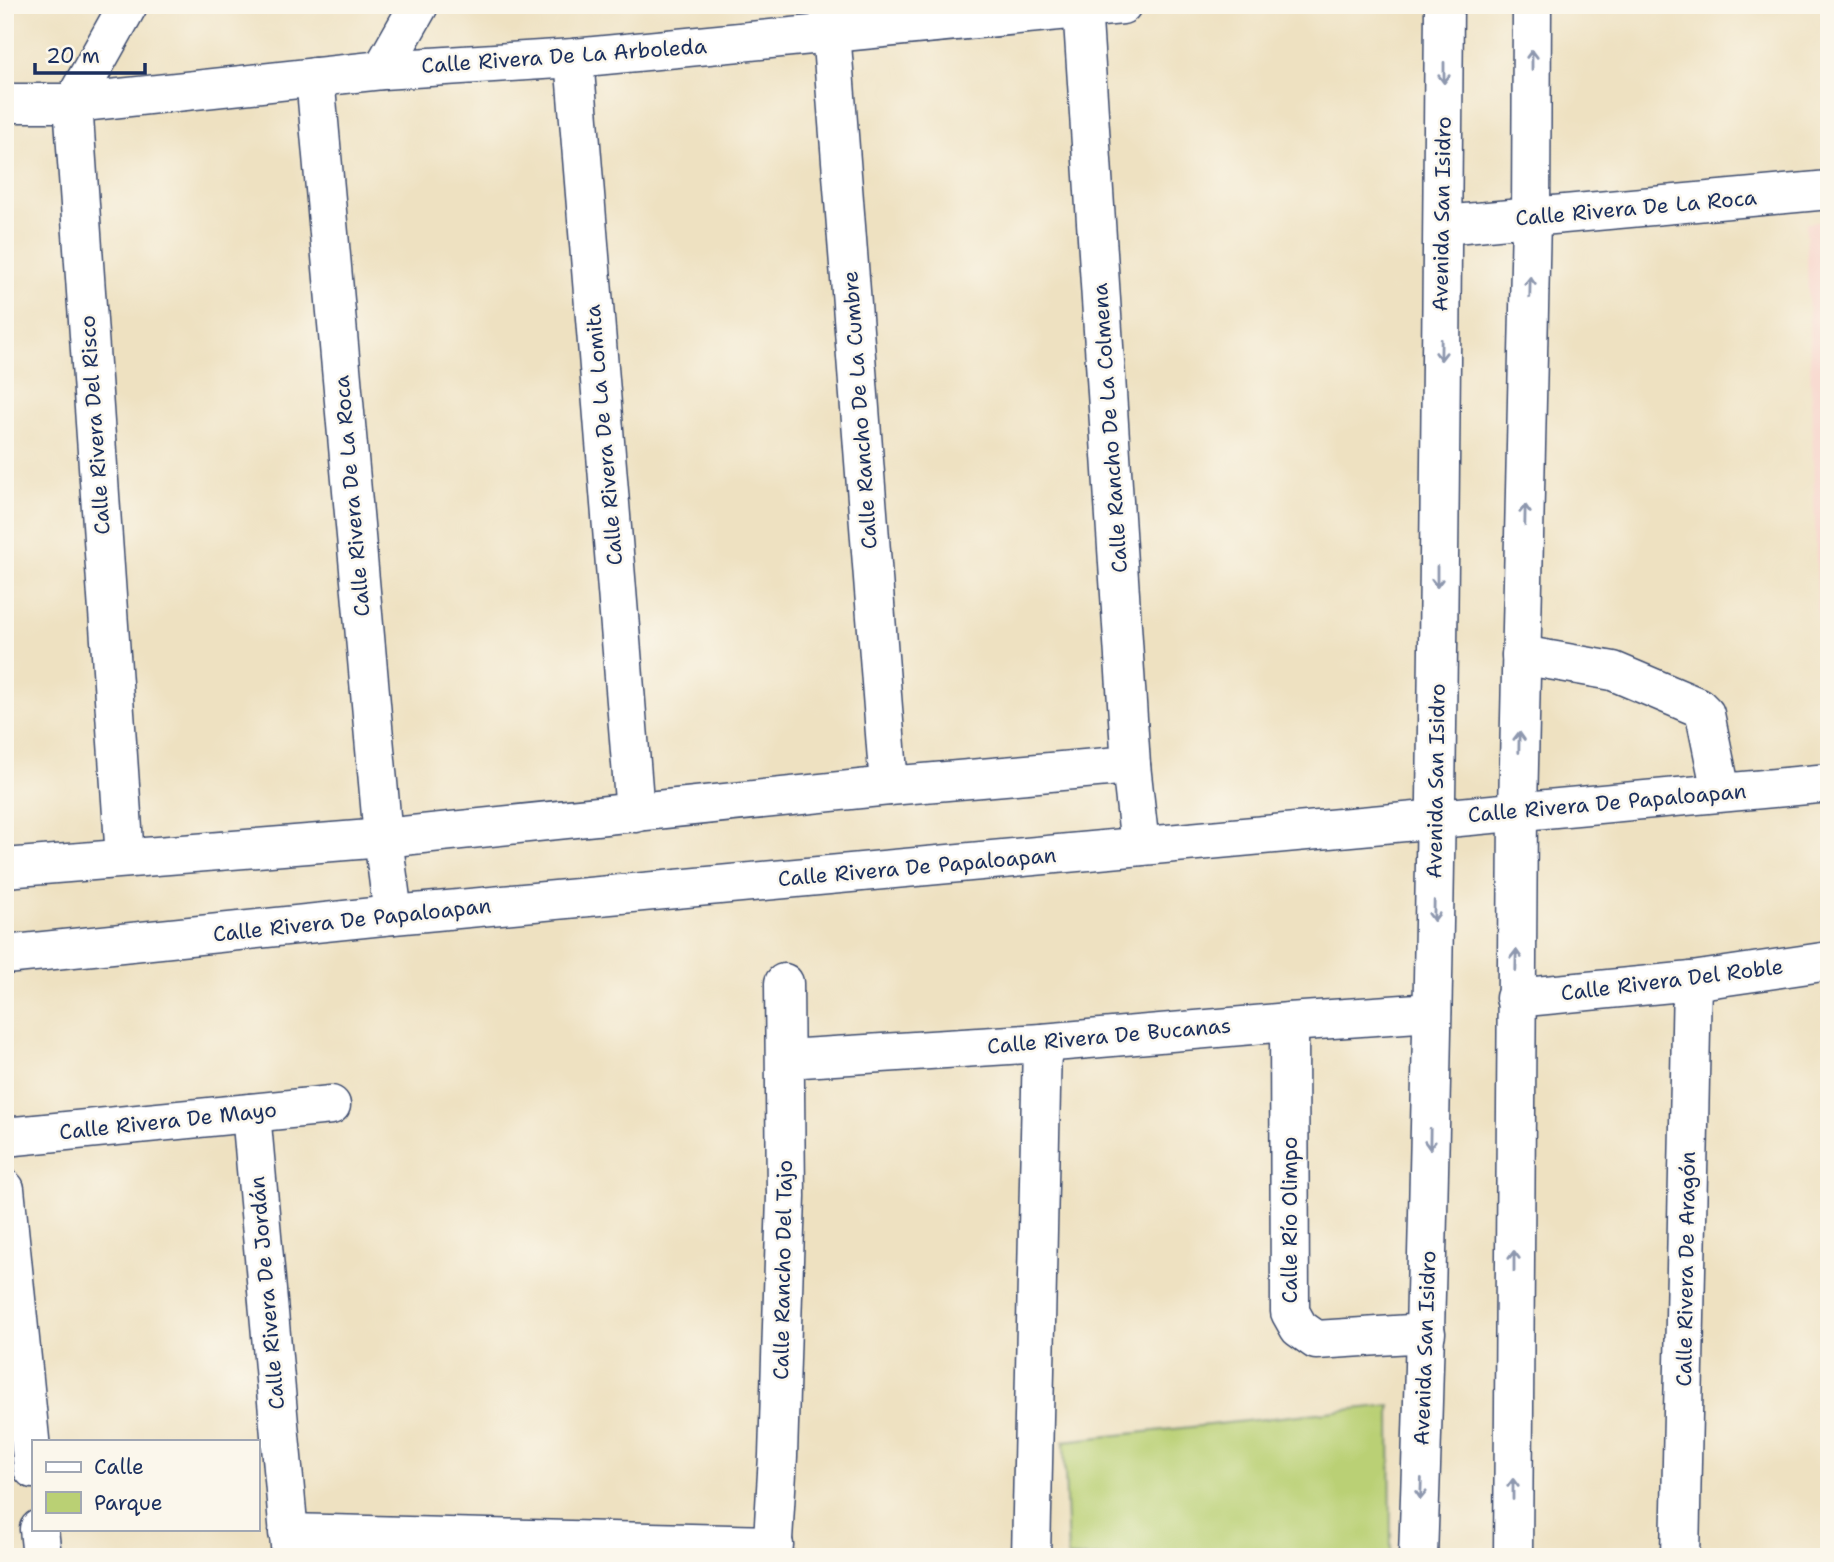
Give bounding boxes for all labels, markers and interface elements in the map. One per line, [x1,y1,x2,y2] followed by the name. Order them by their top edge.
[35,32,145,76] scale bar
[420,32,708,80] street label: Calle Rivera De La Arboleda
[46,42,100,70] text: 20 m
[1525,48,1539,71] one-way arrow
[1437,62,1451,85] one-way arrow
[1426,116,1458,312] street label: Avenida San Isidro
[1514,183,1758,233] street label: Calle Rivera De La Roca
[836,270,884,550] street label: Calle Rancho De La Cumbre
[1523,276,1536,299] one-way arrow
[1086,282,1134,574] street label: Calle Rancho De La Colmena
[579,303,629,567] street label: Calle Rivera De La Lomita
[73,314,117,536] street label: Calle Rivera Del Risco
[1434,338,1447,361] one-way arrow
[327,374,377,618] street label: Calle Rivera De La Roca
[1518,503,1531,526] one-way arrow
[1431,566,1444,589] one-way arrow
[1420,683,1452,879] street label: Avenida San Isidro
[1513,731,1526,754] one-way arrow
[1467,777,1748,829] street label: Calle Rivera De Papaloapan
[777,841,1058,893] street label: Calle Rivera De Papaloapan
[212,891,493,949] street label: Calle Rivera De Papaloapan
[1428,899,1441,922] one-way arrow
[1509,949,1523,972] one-way arrow
[1559,952,1785,1008] street label: Calle Rivera Del Roble
[986,1011,1232,1061] street label: Calle Rivera De Bucanas
[58,1096,278,1146] street label: Calle Rivera De Mayo
[1423,1127,1437,1150] one-way arrow
[1276,1137,1304,1303] street label: Calle Río Olimpo
[1670,1151,1702,1387] street label: Calle Rivera De Aragón
[767,1160,799,1380] street label: Calle Rancho Del Tajo
[243,1175,291,1411] street label: Calle Rivera De Jordán
[1408,1250,1442,1446] street label: Avenida San Isidro
[1507,1250,1521,1273] one-way arrow
[32,1440,259,1530] legend
[94,1453,144,1481] text: Calle
[1414,1477,1427,1500] one-way arrow
[1506,1477,1520,1500] one-way arrow
[94,1489,163,1517] text: Parque

